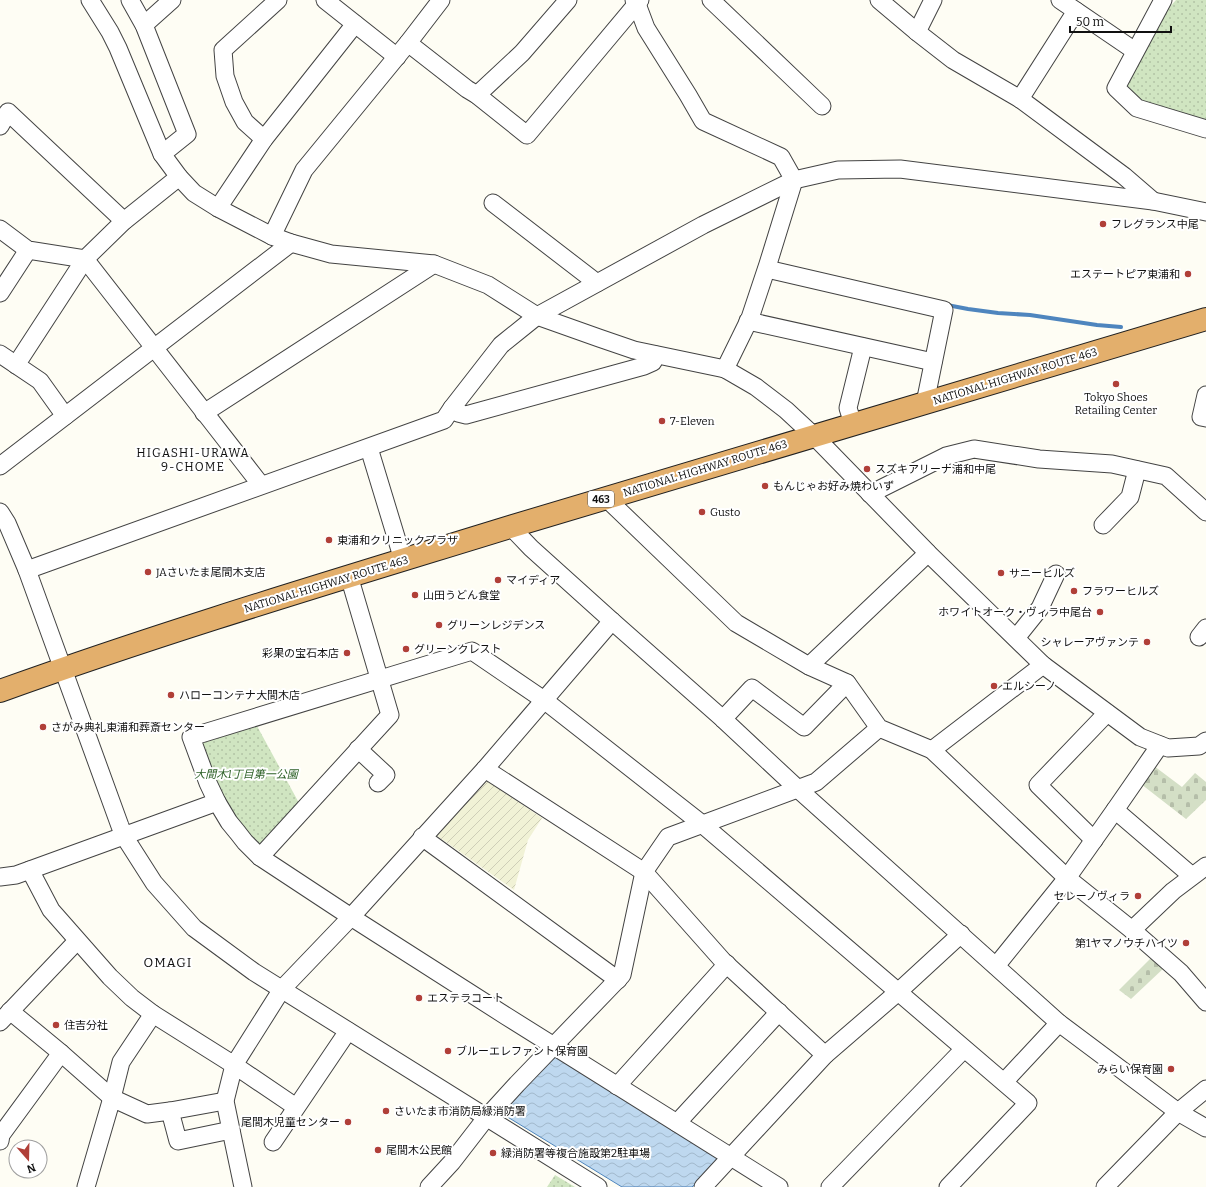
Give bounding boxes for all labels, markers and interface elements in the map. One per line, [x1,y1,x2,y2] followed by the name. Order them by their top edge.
[1070,8,1171,34] scale bar
[1076,15,1105,29] text: 50 m
[1111,218,1199,231] place label: フレグランス中尾
[1098,219,1108,229] marker: フレグランス中尾
[1070,268,1180,281] place label: エステートピア東浦和
[1183,269,1193,279] marker: エステートピア東浦和
[932,345,1099,408] street label: NATIONAL HIGHWAY ROUTE 463
[1111,379,1121,389] marker: Tokyo Shoes Retailing Center
[1075,391,1157,417] place label: Tokyo Shoes Retailing Center
[670,415,715,428] place label: 7-Eleven
[657,416,667,426] marker: 7-Eleven
[622,437,789,500] street label: NATIONAL HIGHWAY ROUTE 463
[136,446,250,474] district label: HIGASHI-URAWA 9-CHOME
[875,463,996,476] place label: スズキアリーナ浦和中尾
[862,464,872,474] marker: スズキアリーナ浦和中尾
[773,480,894,493] place label: もんじゃお好み焼わいず
[760,481,770,491] marker: もんじゃお好み焼わいず
[588,491,614,507] road number: 463
[710,506,740,519] place label: Gusto
[697,507,707,517] marker: Gusto
[337,534,458,547] place label: 東浦和クリニックプラザ
[324,535,334,545] marker: 東浦和クリニックプラザ
[243,553,410,616] street label: NATIONAL HIGHWAY ROUTE 463
[155,566,266,579] place label: JAさいたま尾間木支店
[143,567,153,577] marker: JAさいたま尾間木支店
[1009,567,1075,580] place label: サニーヒルズ
[996,568,1006,578] marker: サニーヒルズ
[506,574,560,587] place label: マイディア
[493,575,503,585] marker: マイディア
[1082,585,1159,598] place label: フラワーヒルズ
[1069,586,1079,596] marker: フラワーヒルズ
[423,589,500,602] place label: 山田うどん食堂
[410,590,420,600] marker: 山田うどん食堂
[938,606,1092,619] place label: ホワイトオーク・ヴィラ中尾台
[1095,607,1105,617] marker: ホワイトオーク・ヴィラ中尾台
[447,619,545,632] place label: グリーンレジデンス
[434,620,444,630] marker: グリーンレジデンス
[1040,636,1139,649] place label: シャレーアヴァンテ
[1142,637,1152,647] marker: シャレーアヴァンテ
[414,643,501,656] place label: グリーンクレスト
[401,644,411,654] marker: グリーンクレスト
[262,647,339,660] place label: 彩果の宝石本店
[342,648,352,658] marker: 彩果の宝石本店
[1002,680,1056,693] place label: エルシーノ
[989,681,999,691] marker: エルシーノ
[179,689,300,702] place label: ハローコンテナ大間木店
[166,690,176,700] marker: ハローコンテナ大間木店
[51,721,205,734] place label: さがみ典礼東浦和葬斎センター
[38,722,48,732] marker: さがみ典礼東浦和葬斎センター
[194,768,300,781] park label: 大間木1丁目第一公園
[1054,890,1130,903] place label: セレーノヴィラ
[1133,891,1143,901] marker: セレーノヴィラ
[1075,937,1178,950] place label: 第1ヤマノウチハイツ
[1181,938,1191,948] marker: 第1ヤマノウチハイツ
[144,955,192,970] district label: OMAGI
[427,992,504,1005] place label: エステラコート
[414,993,424,1003] marker: エステラコート
[64,1019,108,1032] place label: 住吉分社
[51,1020,61,1030] marker: 住吉分社
[456,1045,588,1058] place label: ブルーエレファント保育園
[443,1046,453,1056] marker: ブルーエレファント保育園
[1097,1063,1163,1076] place label: みらい保育園
[1166,1064,1176,1074] marker: みらい保育園
[394,1105,526,1118] place label: さいたま市消防局緑消防署
[381,1106,391,1116] marker: さいたま市消防局緑消防署
[241,1116,340,1129] place label: 尾間木児童センター
[343,1117,353,1127] marker: 尾間木児童センター
[8,1139,48,1179] north arrow
[386,1144,452,1157] place label: 尾間木公民館
[373,1145,383,1155] marker: 尾間木公民館
[501,1147,650,1160] place label: 緑消防署等複合施設第2駐車場
[488,1148,498,1158] marker: 緑消防署等複合施設第2駐車場
[25,1160,37,1176] text: N

